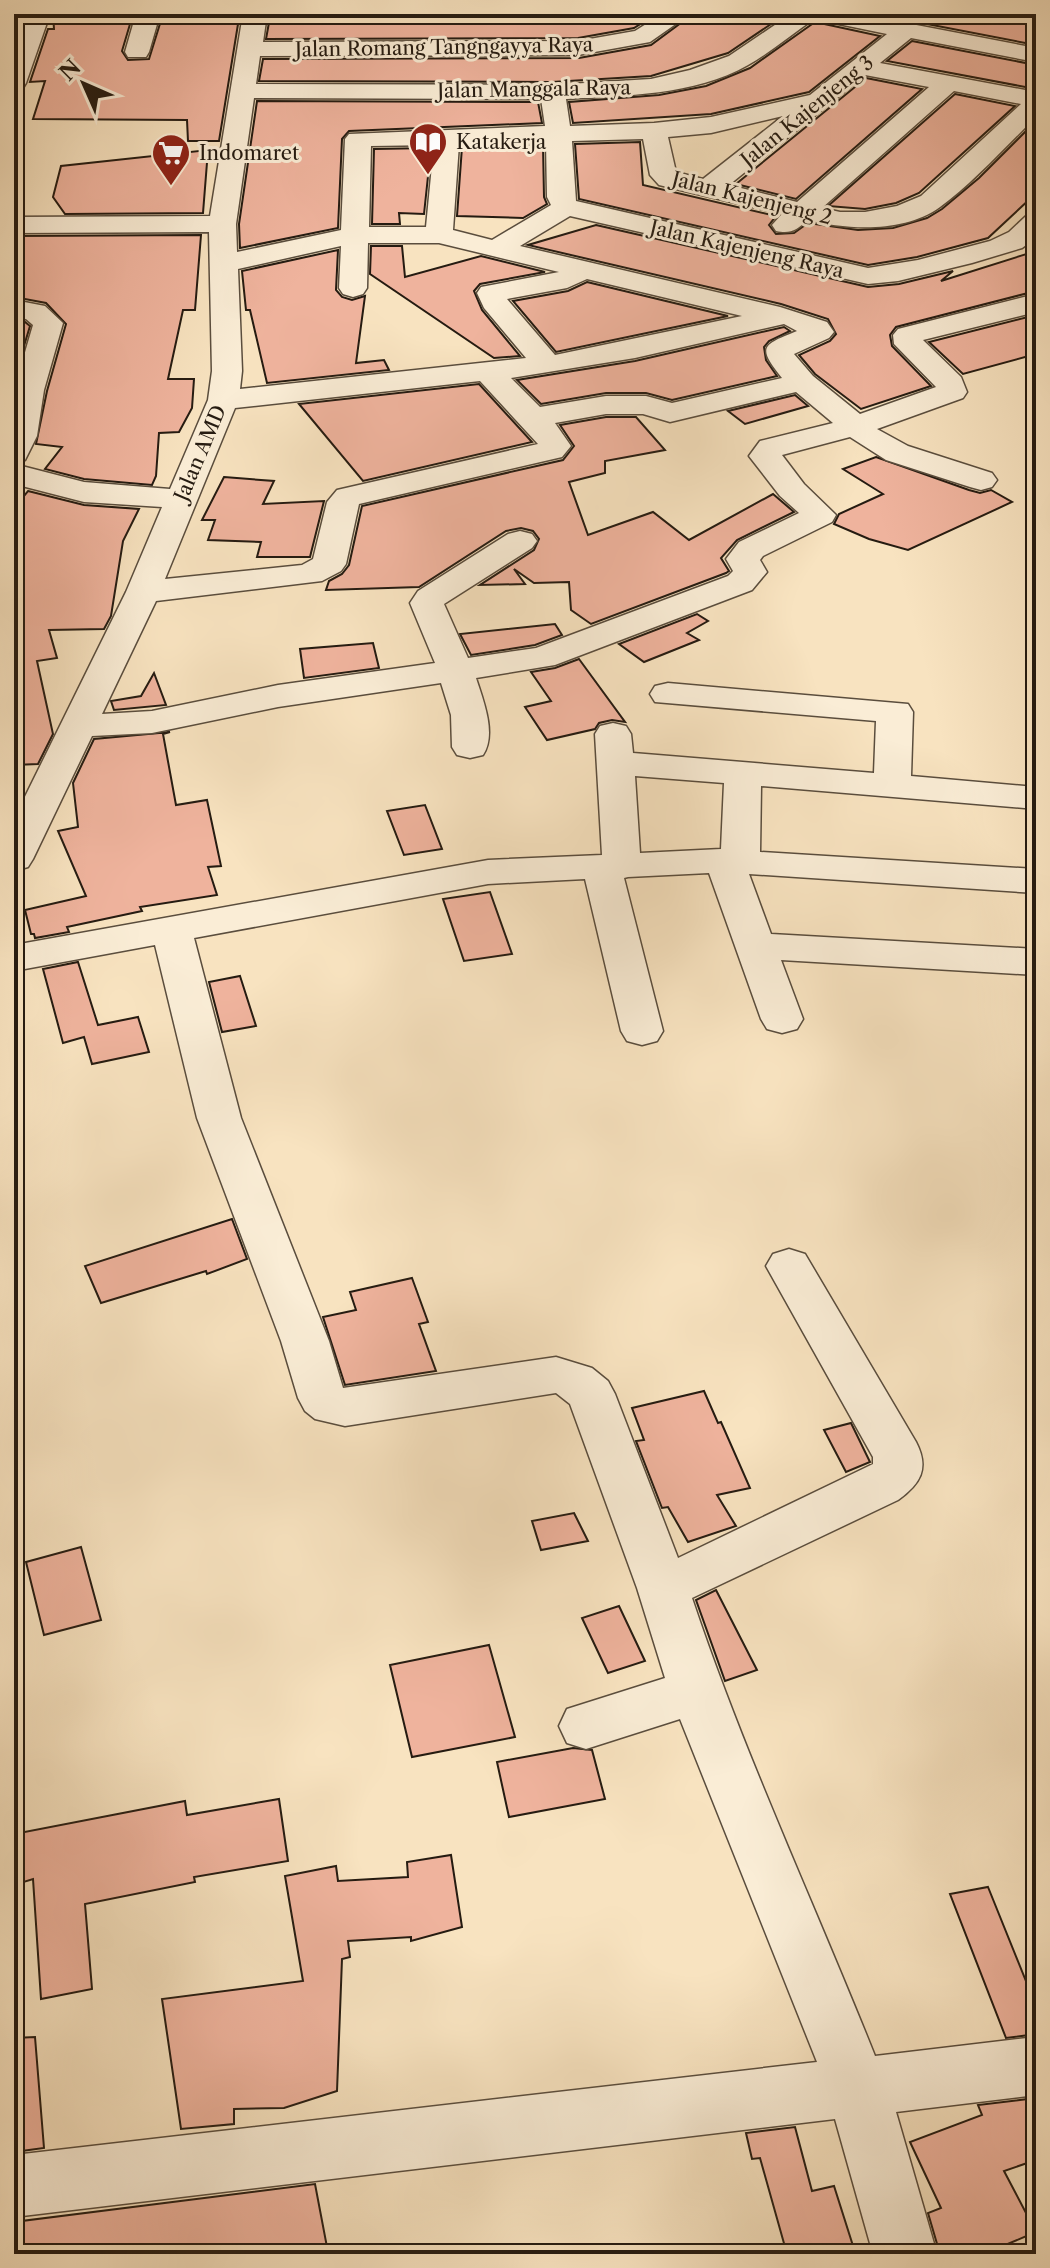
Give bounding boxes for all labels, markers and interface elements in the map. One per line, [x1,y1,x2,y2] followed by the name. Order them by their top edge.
[292,32,594,62] street label: Jalan Romang Tangngayya Raya
[44,44,124,124] north arrow
[734,50,878,174] street label: Jalan Kajenjeng 3
[54,54,87,87] text: N
[434,75,631,103] street label: Jalan Manggala Raya
[407,121,449,176] library icon: Katakerja
[456,130,547,154] place label: Katakerja
[150,132,192,187] supermarket icon: Indomaret
[199,141,299,165] place label: Indomaret
[667,166,834,229] street label: Jalan Kajenjeng 2
[645,214,847,283] street label: Jalan Kajenjeng Raya
[168,401,231,507] street label: Jalan AMD

